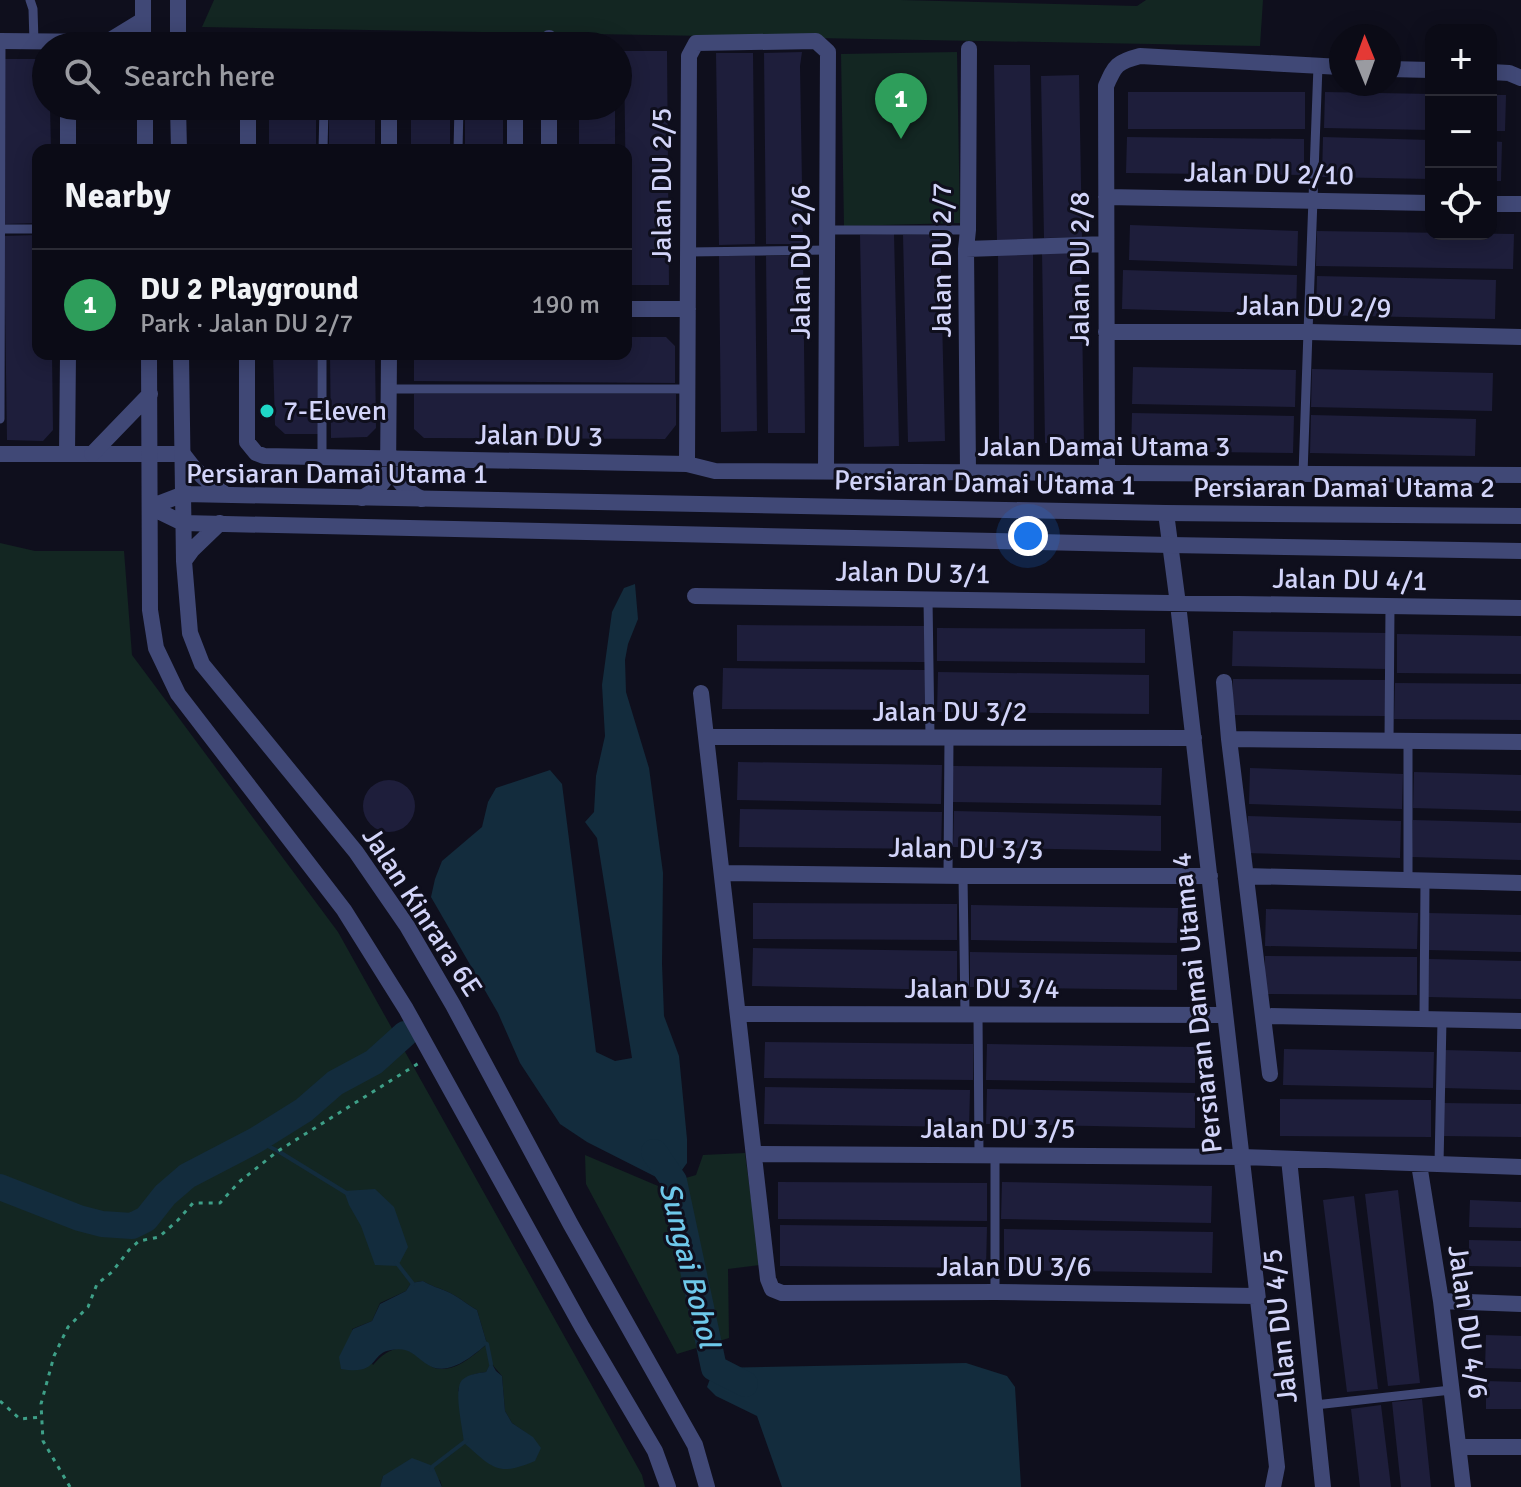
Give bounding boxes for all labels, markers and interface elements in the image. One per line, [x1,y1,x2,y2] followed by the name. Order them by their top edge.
[1329,24,1401,96] north arrow
[1425,24,1497,240] map controls
[1425,24,1497,96] button: +
[32,32,632,120] search box
[60,54,104,98] icon: search
[124,58,275,95] text: Search here
[875,73,927,139] pin: 1
[1425,96,1497,168] button: −
[645,108,679,263] street label: Jalan DU 2/5
[1184,156,1354,192] street label: Jalan DU 2/10
[1425,168,1497,240] button: locate
[64,175,171,217] text: Nearby
[925,183,959,338] street label: Jalan DU 2/7
[784,185,818,340] street label: Jalan DU 2/6
[1063,192,1097,347] street label: Jalan DU 2/8
[140,271,359,308] text: DU 2 Playground
[83,289,97,321] text: 1
[531,289,600,321] text: 190 m
[1236,289,1392,325] street label: Jalan DU 2/9
[140,308,353,340] text: Park · Jalan DU 2/7
[283,394,387,428] place label: 7-Eleven
[258,402,276,420] marker: 7-Eleven
[475,418,603,454] street label: Jalan DU 3
[978,430,1230,464] street label: Jalan Damai Utama 3
[186,457,488,491] street label: Persiaran Damai Utama 1
[834,463,1136,503] street label: Persiaran Damai Utama 1
[1193,471,1495,505] street label: Persiaran Damai Utama 2
[1008,516,1048,556] your location
[835,555,991,591] street label: Jalan DU 3/1
[1272,562,1428,598] street label: Jalan DU 4/1
[873,695,1028,729] street label: Jalan DU 3/2
[355,821,489,1003] street label: Jalan Kinrara 6E
[888,831,1044,867] street label: Jalan DU 3/3
[1164,851,1230,1155] street label: Persiaran Damai Utama 4
[905,972,1060,1006] street label: Jalan DU 3/4
[921,1112,1076,1146] street label: Jalan DU 3/5
[651,1178,728,1354] water label: Sungai Bohol
[1440,1243,1496,1401] street label: Jalan DU 4/6
[1255,1247,1305,1405] street label: Jalan DU 4/5
[937,1250,1092,1284] street label: Jalan DU 3/6

